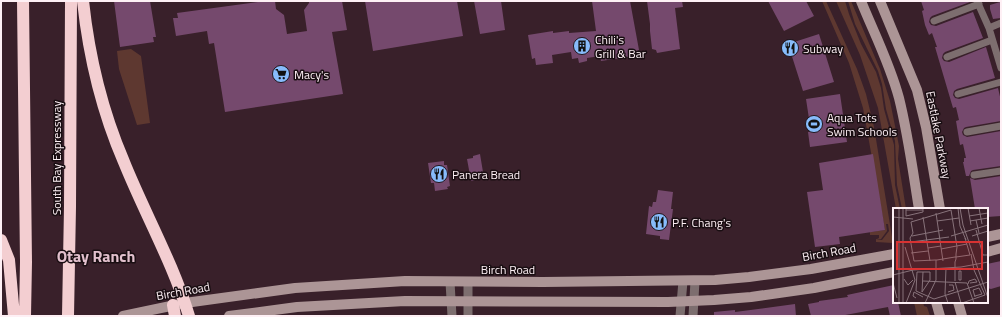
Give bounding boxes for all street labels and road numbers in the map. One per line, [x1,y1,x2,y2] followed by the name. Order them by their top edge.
[921,89,957,181] street label: Eastlake Parkway
[47,100,66,215] street label: South Bay Expressway
[801,238,857,266] street label: Birch Road
[481,260,535,279] street label: Birch Road
[155,277,211,305] street label: Birch Road

